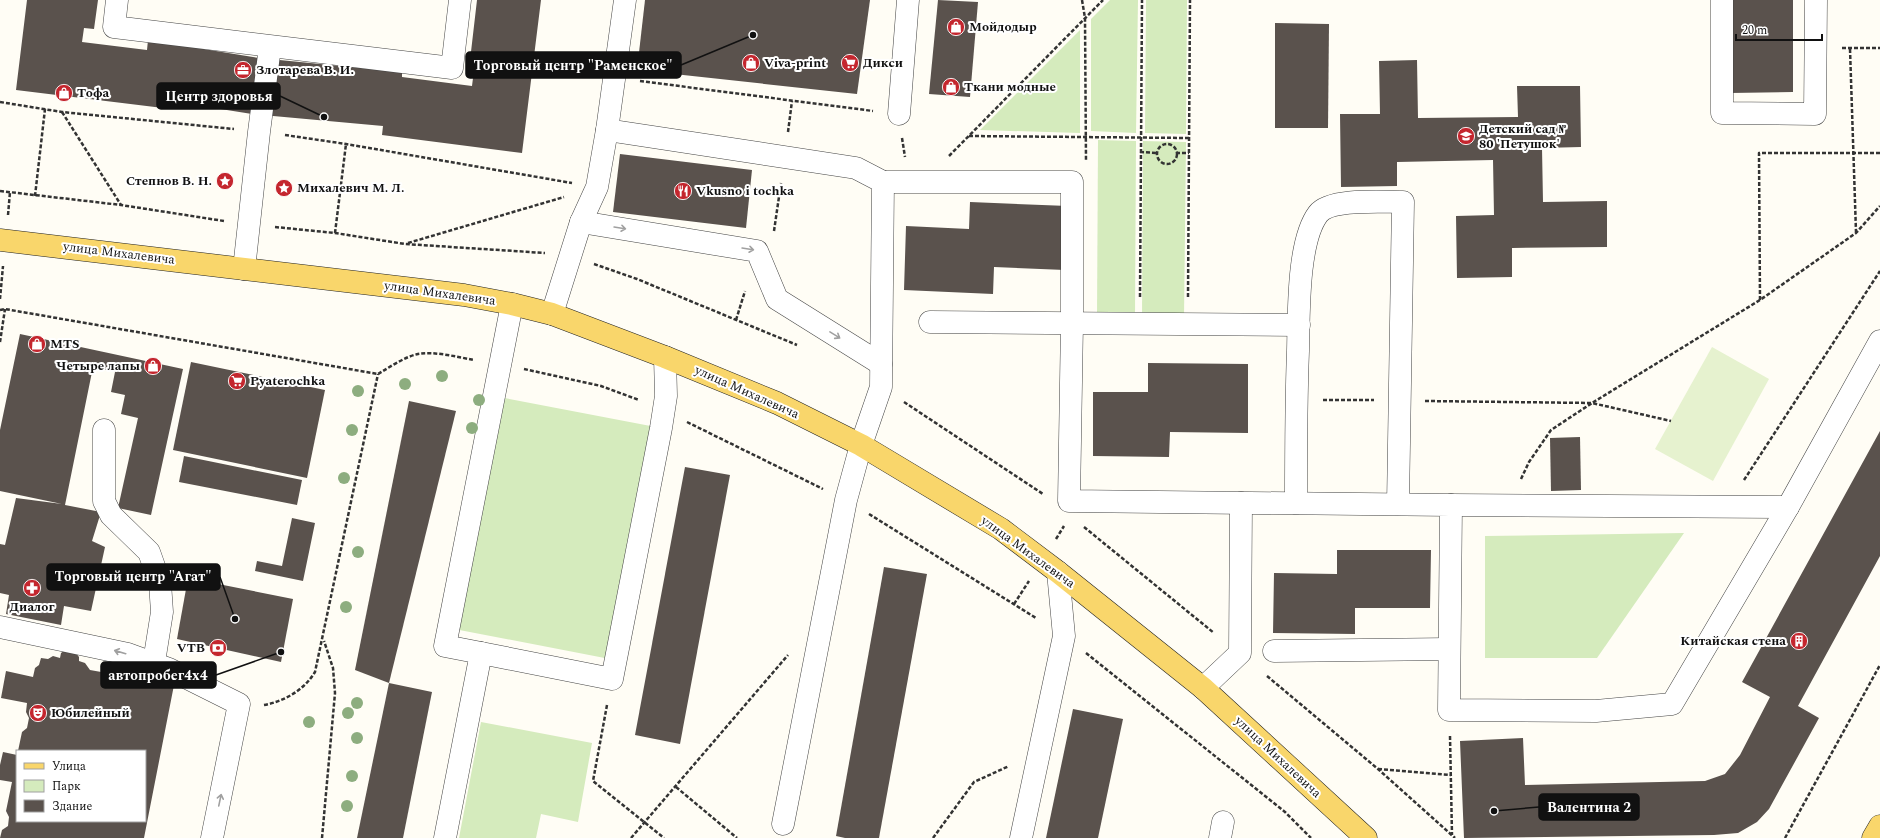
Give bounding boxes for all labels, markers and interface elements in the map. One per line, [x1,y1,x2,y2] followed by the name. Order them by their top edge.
[1736,16,1822,42] scale bar
[946,17,966,37] shop icon: Мойдодыр
[969,17,1037,37] place label: Мойдодыр
[1742,21,1767,40] text: 20 m
[466,52,681,78] callout: Торговый центр "Раменское"
[741,53,761,73] shop icon: Viva-print
[764,53,826,73] place label: Viva-print
[840,53,860,73] supermarket icon: Дикси
[863,53,903,73] place label: Дикси
[473,55,673,76] text: Торговый центр "Раменское"
[233,60,253,80] office icon: Злотарева В. И.
[256,60,354,80] place label: Злотарева В. И.
[941,77,961,97] shop icon: Ткани модные
[964,77,1056,97] place label: Ткани модные
[54,83,74,103] shop icon: Тофа
[77,83,110,103] place label: Тофа
[157,83,280,109] callout: Центр здоровья
[165,86,273,107] text: Центр здоровья
[1479,119,1567,154] place label: Детский сад № 80 'Петушок'
[1456,126,1476,146] school or university icon: Детский сад № 80 'Петушок'
[126,171,212,191] place label: Степнов В. Н.
[215,171,235,191] place icon: Степнов В. Н.
[274,178,294,198] place icon: Михалевич М. Л.
[297,178,405,198] place label: Михалевич М. Л.
[673,181,693,201] restaurant icon: Vkusno i tochka
[696,181,794,201] place label: Vkusno i tochka
[613,224,626,232] one-way arrow
[61,236,177,270] street label: улица Михалевича
[741,245,754,253] one-way arrow
[382,275,498,311] street label: улица Михалевича
[829,331,840,339] one-way arrow
[27,334,47,354] shop icon: MTS
[50,334,79,354] place label: MTS
[56,356,140,376] place label: Четыре лапы
[143,356,163,376] shop icon: Четыре лапы
[691,360,803,424] street label: улица Михалевича
[227,371,247,391] supermarket icon: Pyaterochka
[250,371,325,391] place label: Pyaterochka
[976,510,1080,593] street label: улица Михалевича
[47,564,220,590] callout: Торговый центр "Агат"
[54,566,212,587] text: Торговый центр "Агат"
[22,578,42,598] pharmacy icon: Диалог
[10,597,54,617] place label: Диалог
[1680,631,1786,651] place label: Китайская стена
[1789,631,1809,651] building icon: Китайская стена
[177,638,205,658] place label: VTB
[208,638,228,658] bank icon: VTB
[114,648,127,655] one-way arrow
[101,662,216,688] callout: автопробег4х4
[108,665,208,686] text: автопробег4х4
[28,703,48,723] theatre icon: Юбилейный
[51,703,130,723] place label: Юбилейный
[1229,711,1326,803] street label: улица Михалевича
[16,750,146,822] legend
[52,757,86,776] text: Улица
[52,777,81,796] text: Парк
[216,794,224,807] one-way arrow
[1539,794,1639,820] callout: Валентина 2
[52,797,92,816] text: Здание
[1547,797,1631,818] text: Валентина 2

